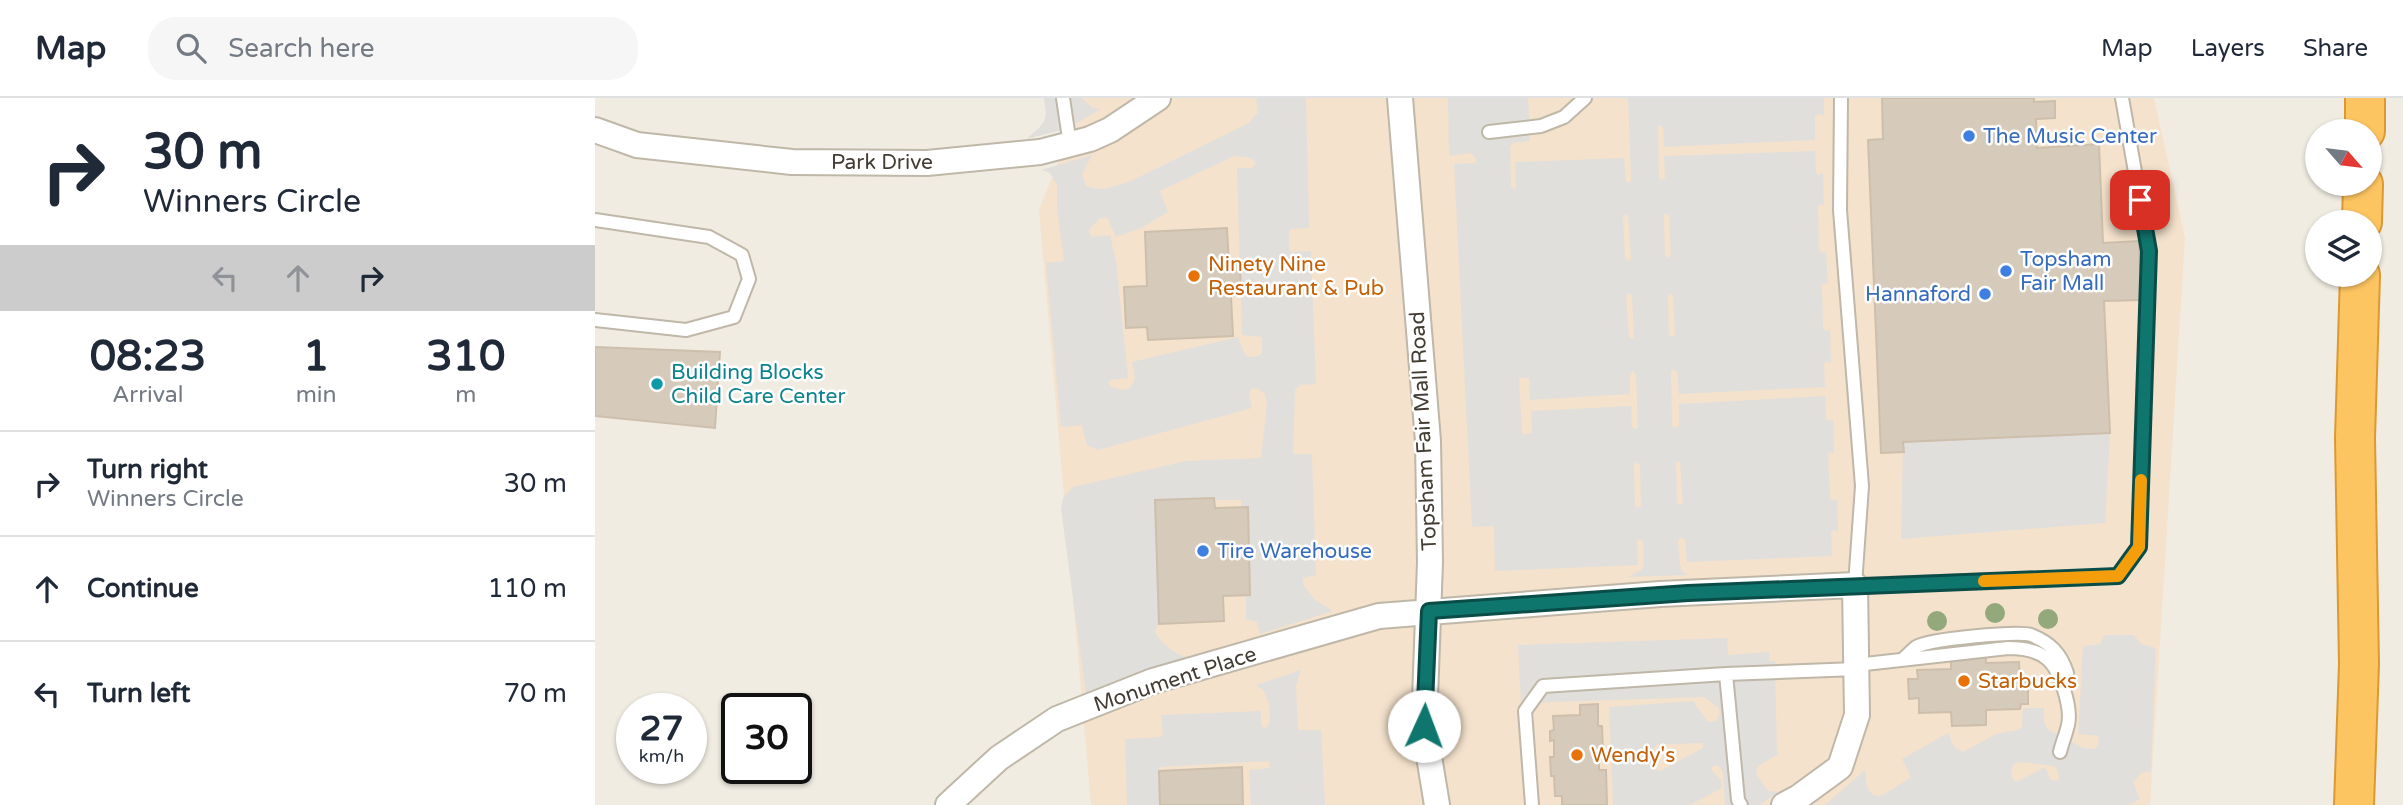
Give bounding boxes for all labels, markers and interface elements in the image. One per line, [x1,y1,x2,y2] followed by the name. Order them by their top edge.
[148,17,638,80] search box
[35,29,106,68] text: Map
[172,29,210,67] icon: search
[228,33,374,64] text: Search here
[2101,34,2153,63] text: Map
[2191,34,2265,63] text: Layers
[2303,34,2368,63] text: Share
[2305,119,2382,196] north arrow
[2305,119,2382,287] map controls
[143,123,262,182] text: 30 m
[1983,124,2157,149] place label: The Music Center
[28,126,119,217] icon: right
[1961,128,1977,144] marker: The Music Center
[831,150,933,175] street label: Park Drive
[2110,170,2170,230] pin
[2121,181,2159,219] icon: arrive
[143,183,361,221] text: Winners Circle
[2305,210,2382,287] button: layers
[2020,247,2111,296] place label: Topsham Fair Mall
[1208,252,1384,301] place label: Ninety Nine Restaurant & Pub
[206,259,244,297] icon: left
[279,259,317,297] icon: ahead
[352,259,390,297] icon: right
[1998,263,2014,279] marker: Topsham Fair Mall
[1186,268,1202,284] marker: Ninety Nine Restaurant & Pub
[1865,282,1971,307] place label: Hannaford
[1977,286,1993,302] marker: Hannaford
[1405,311,1442,551] street label: Topsham Fair Mall Road
[90,331,206,382] text: 08:23
[303,331,329,382] text: 1
[426,331,505,382] text: 310
[671,360,846,409] place label: Building Blocks Child Care Center
[649,376,665,392] marker: Building Blocks Child Care Center
[112,381,183,409] text: Arrival
[296,381,337,409] text: min
[455,381,476,409] text: m
[87,454,208,485] text: Turn right
[28,465,66,503] icon: right
[504,468,567,499] text: 30 m
[87,485,244,513] text: Winners Circle
[1217,539,1372,564] place label: Tire Warehouse
[1195,543,1211,559] marker: Tire Warehouse
[28,570,66,608] icon: ahead
[87,573,199,604] text: Continue
[487,573,567,604] text: 110 m
[1091,641,1260,718] street label: Monument Place
[1978,669,2077,694] place label: Starbucks
[1956,673,1972,689] marker: Starbucks
[28,675,66,713] icon: left
[87,678,190,709] text: Turn left
[504,678,567,709] text: 70 m
[1387,689,1461,763] position arrow
[721,693,812,784] speed limit sign: 30
[640,708,683,750] text: 27
[1591,743,1675,768] place label: Wendy's
[639,745,684,767] text: km/h
[1569,747,1585,763] marker: Wendy's

